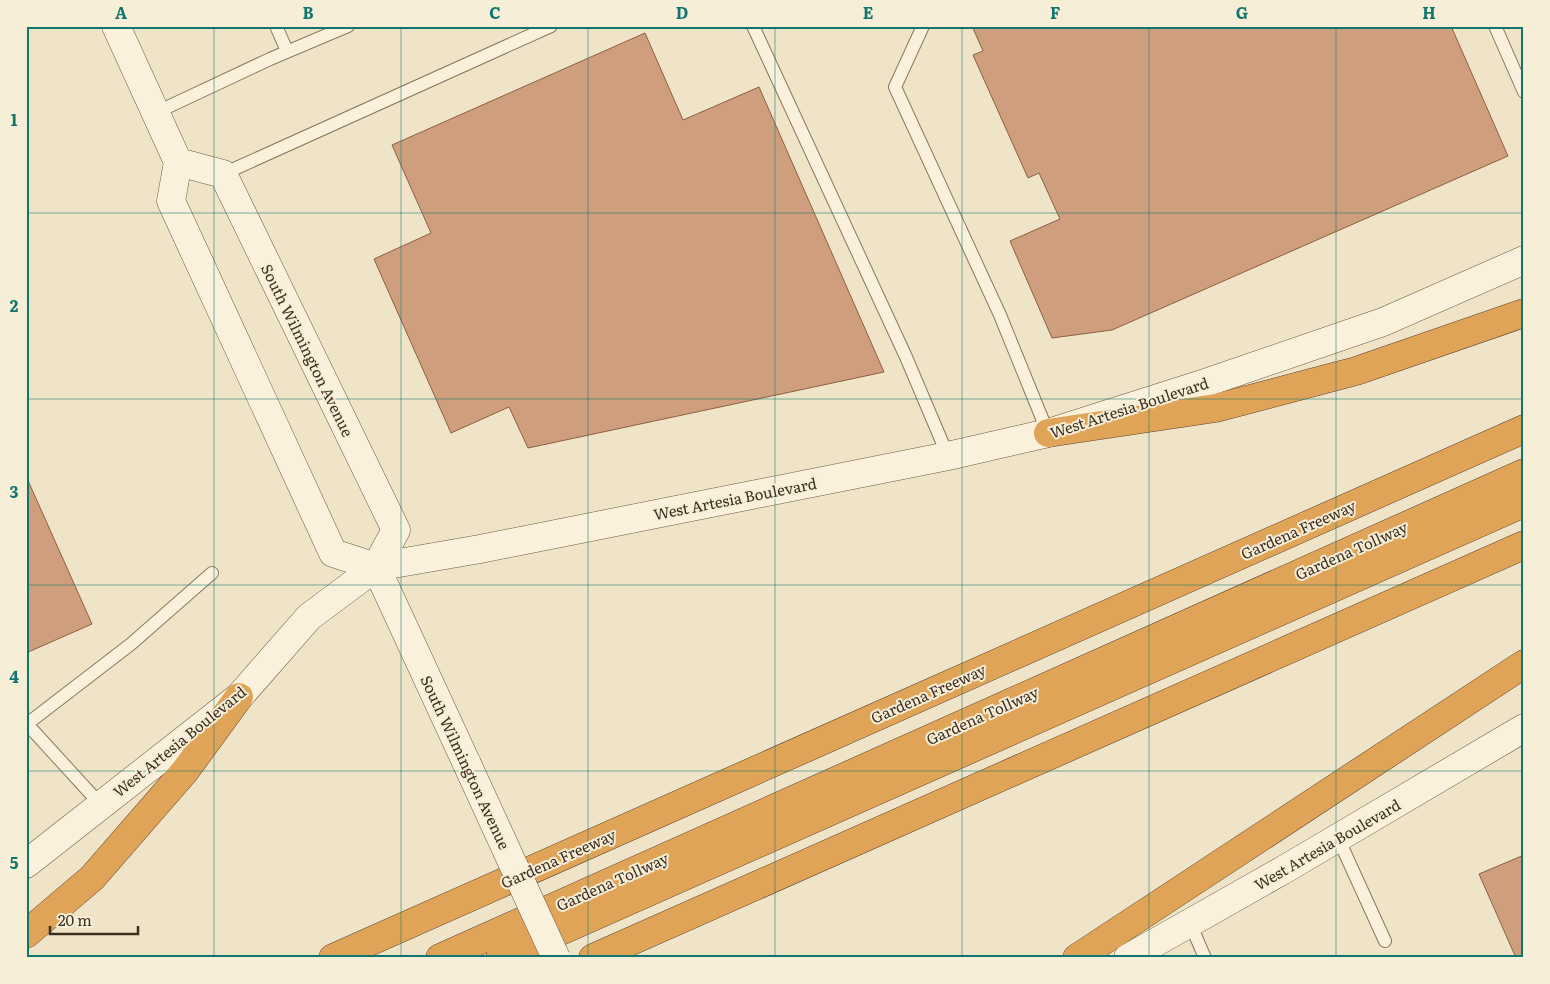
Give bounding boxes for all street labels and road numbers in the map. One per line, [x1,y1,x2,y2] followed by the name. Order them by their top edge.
[256,260,360,441] street label: South Wilmington Avenue
[1047,370,1211,444] street label: West Artesia Boulevard
[651,471,819,525] street label: West Artesia Boulevard
[1237,493,1360,565] street label: Gardena Freeway
[1291,515,1411,585] street label: Gardena Tollway
[867,657,990,729] street label: Gardena Freeway
[415,671,517,853] street label: South Wilmington Avenue
[107,680,251,802] street label: West Artesia Boulevard
[922,680,1042,750] street label: Gardena Tollway
[1249,793,1405,895] street label: West Artesia Boulevard
[497,822,620,894] street label: Gardena Freeway
[552,846,672,916] street label: Gardena Tollway

